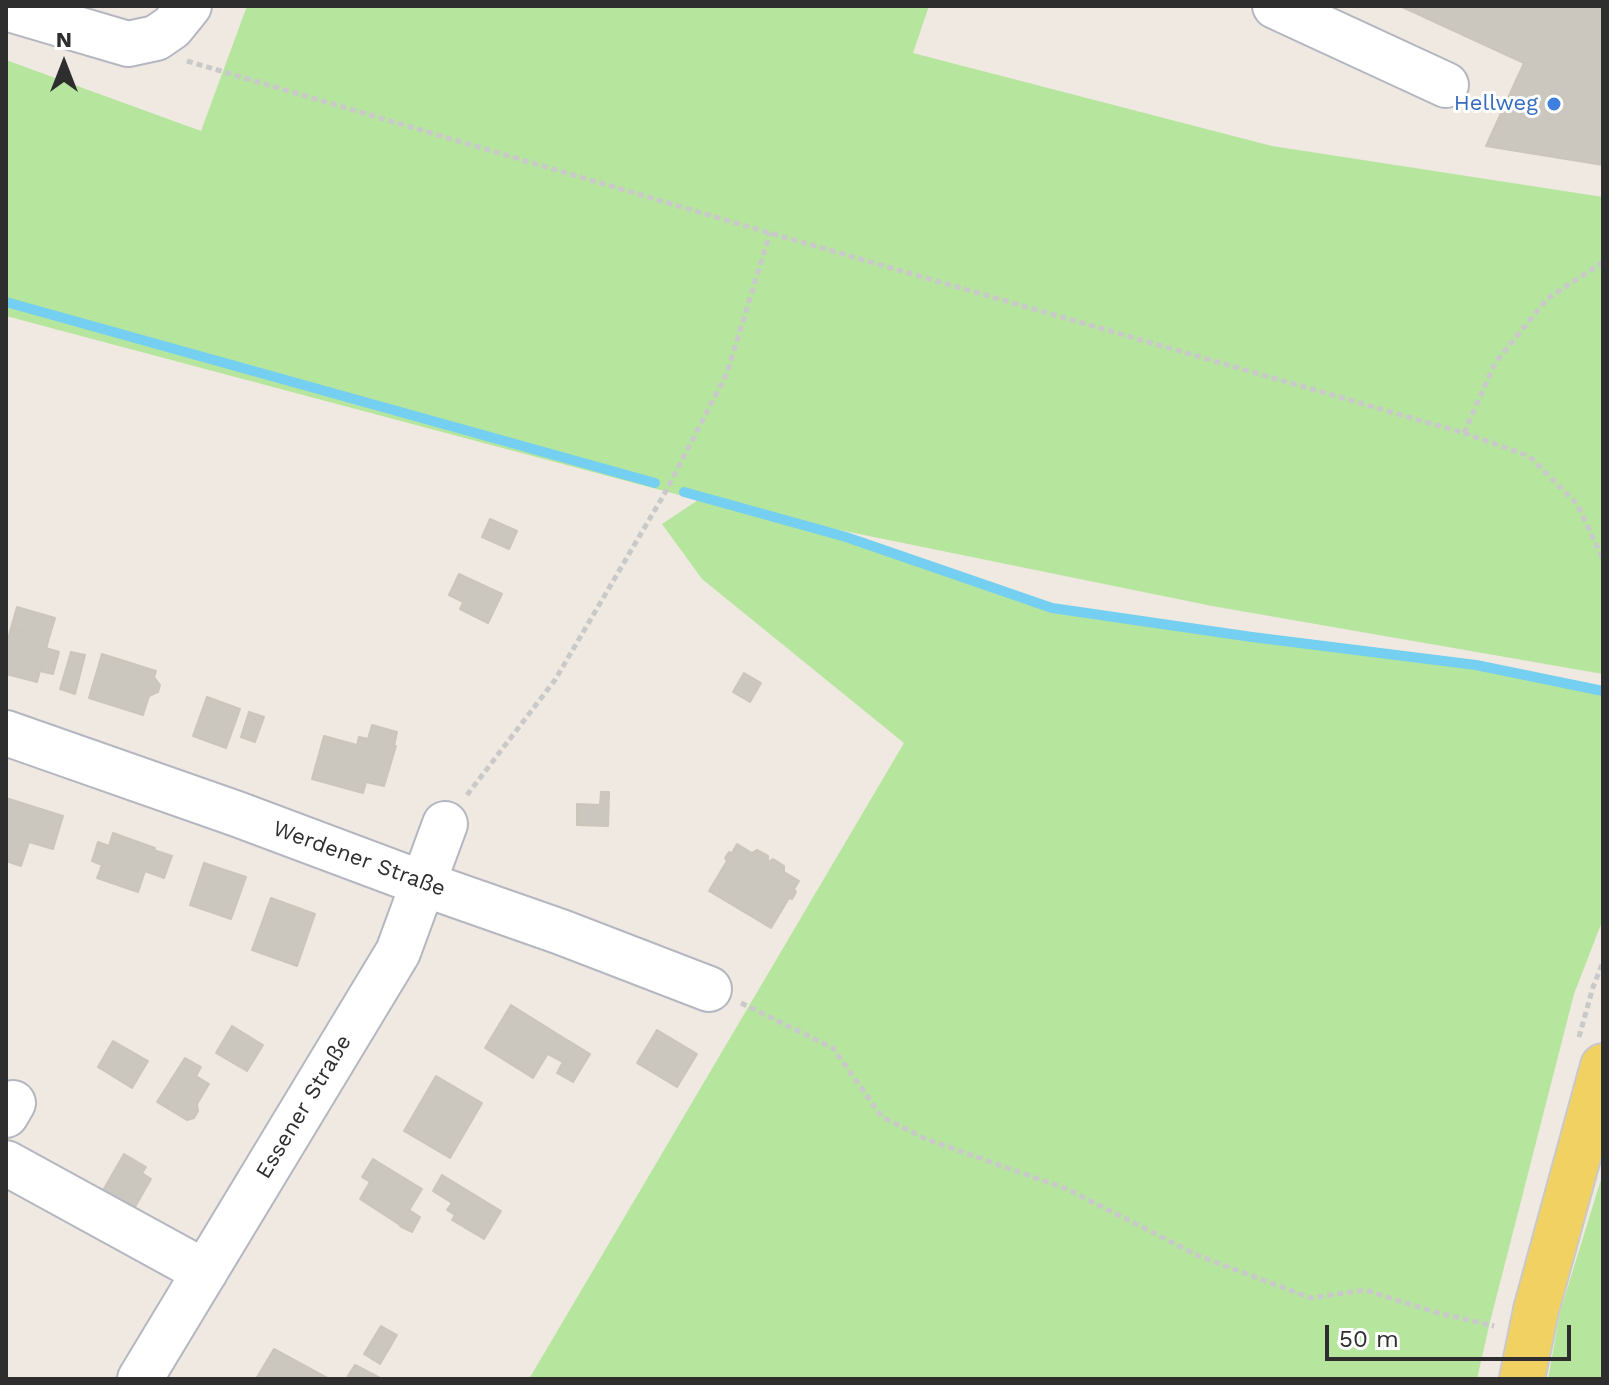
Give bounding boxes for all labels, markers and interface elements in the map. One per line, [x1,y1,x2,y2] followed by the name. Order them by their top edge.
[24,24,104,104] north arrow
[56,27,72,52] text: N
[1454,91,1538,117] place label: Hellweg
[1545,95,1563,113] marker: Hellweg
[269,816,449,902] street label: Werdener Straße
[251,1030,357,1184] street label: Essener Straße
[1329,1309,1575,1359] scale bar
[1339,1325,1399,1353] text: 50 m

